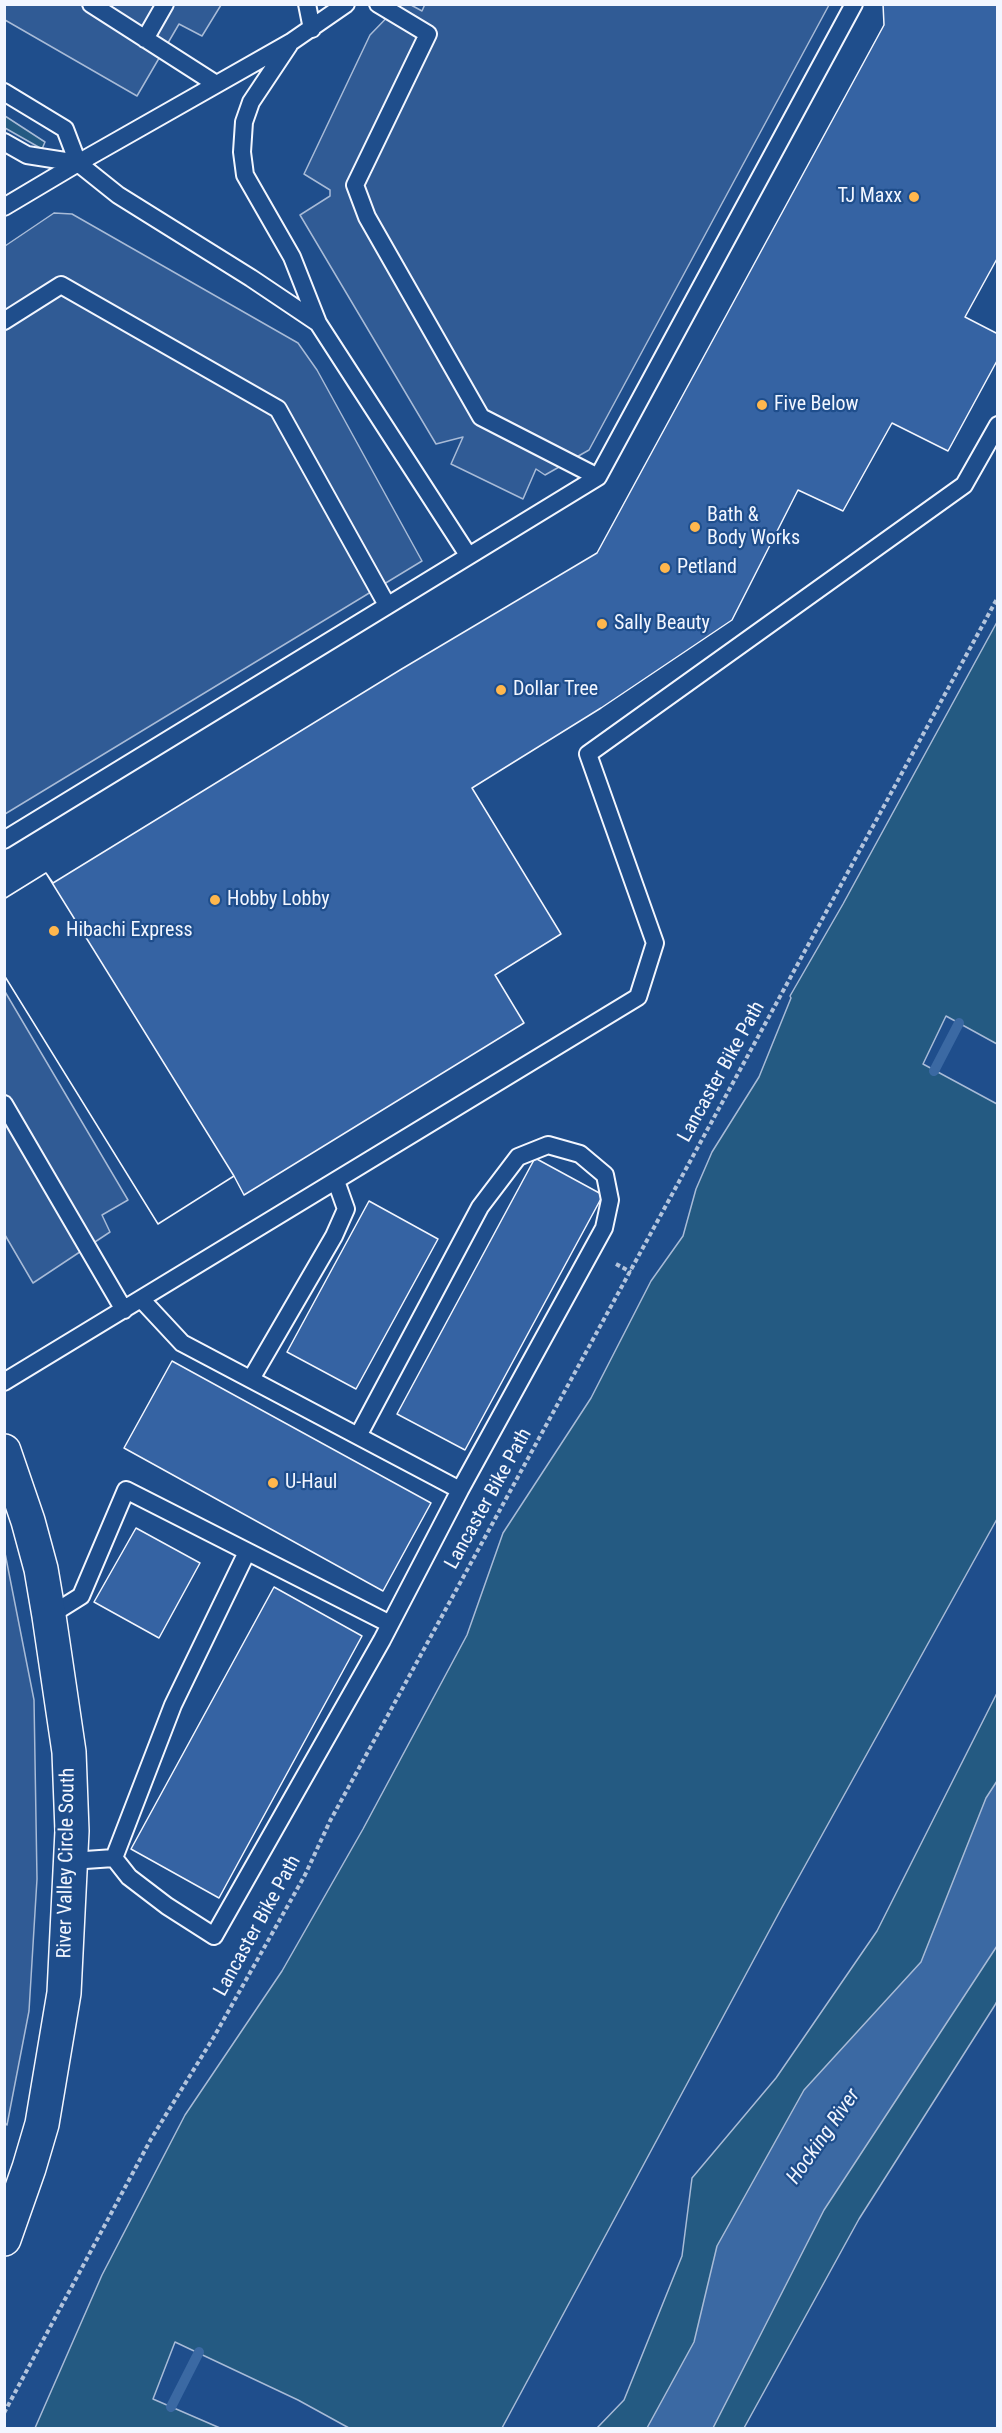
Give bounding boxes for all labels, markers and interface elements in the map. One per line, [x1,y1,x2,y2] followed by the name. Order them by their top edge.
[837,185,902,209] place label: TJ Maxx
[907,190,921,204] marker: TJ Maxx
[774,393,859,417] place label: Five Below
[755,398,769,412] marker: Five Below
[707,504,800,551] place label: Bath & Body Works
[688,520,702,534] marker: Bath & Body Works
[677,556,737,580] place label: Petland
[658,561,672,575] marker: Petland
[614,612,710,636] place label: Sally Beauty
[595,617,609,631] marker: Sally Beauty
[513,678,598,702] place label: Dollar Tree
[494,683,508,697] marker: Dollar Tree
[227,888,329,912] place label: Hobby Lobby
[208,893,222,907] marker: Hobby Lobby
[66,919,193,943] place label: Hibachi Express
[47,924,61,938] marker: Hibachi Express
[673,997,771,1147] street label: Lancaster Bike Path
[440,1424,538,1574] street label: Lancaster Bike Path
[285,1471,337,1495] place label: U-Haul
[266,1476,280,1490] marker: U-Haul
[53,1767,81,1959] street label: River Valley Circle South
[209,1851,307,2001] street label: Lancaster Bike Path
[782,2084,866,2190] water label: Hocking River

